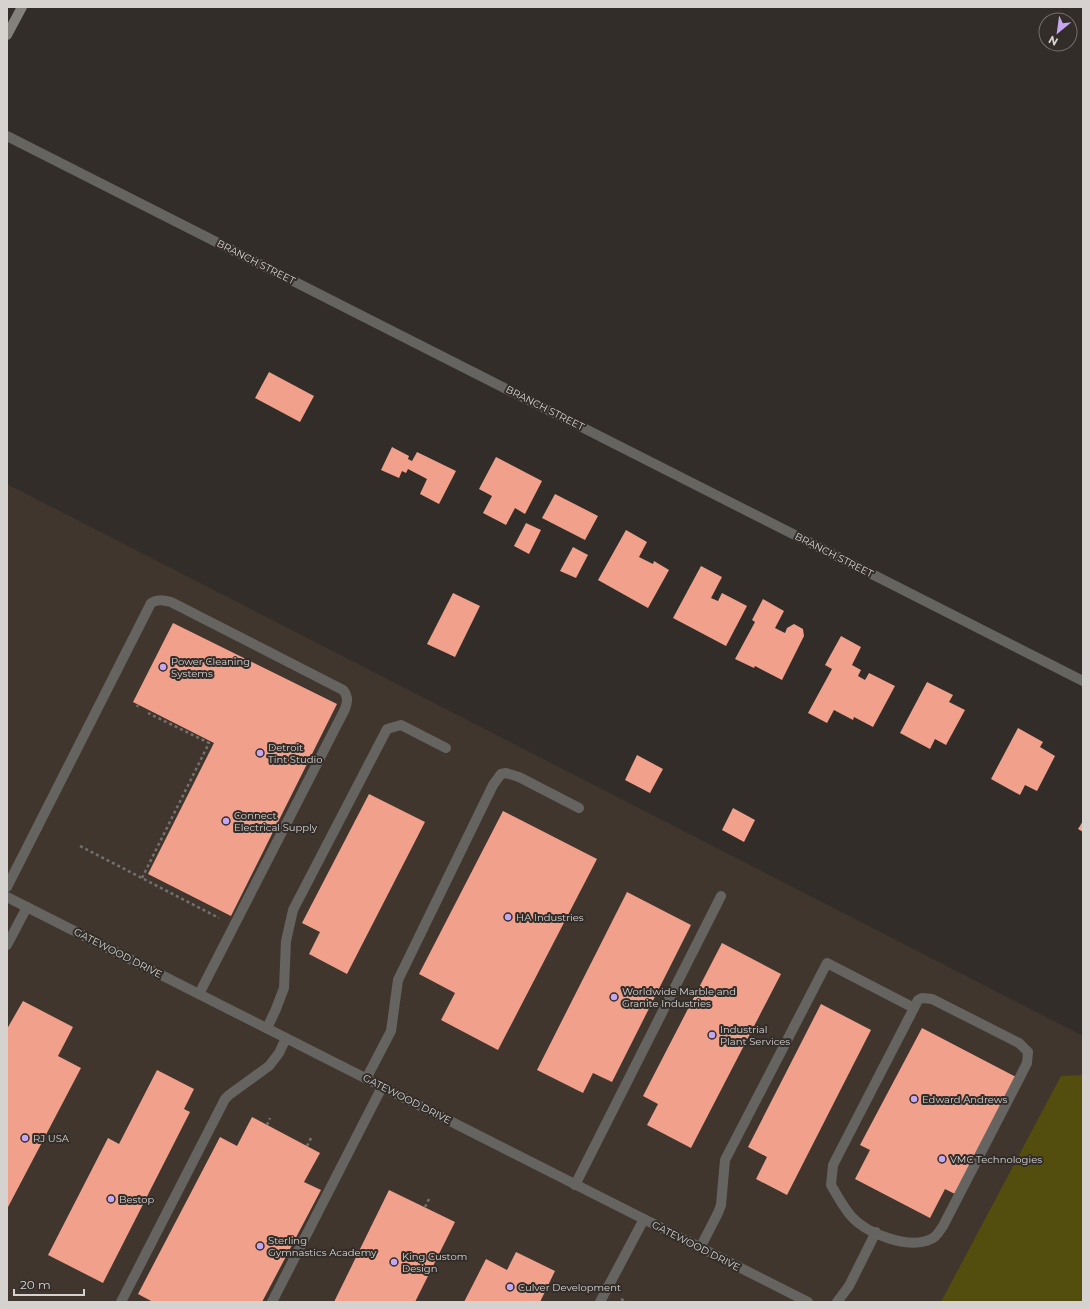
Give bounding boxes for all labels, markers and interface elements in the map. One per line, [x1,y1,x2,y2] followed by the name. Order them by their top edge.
[1038,12,1078,52] north arrow
[1046,32,1060,49] text: N
[215,237,298,287] street label: BRANCH STREET
[504,383,587,433] street label: BRANCH STREET
[793,530,876,580] street label: BRANCH STREET
[171,655,250,680] place label: Power Cleaning Systems
[158,662,168,672] marker: Power Cleaning Systems
[268,741,323,766] place label: Detroit Tint Studio
[255,748,265,758] marker: Detroit Tint Studio
[234,809,318,834] place label: Connect Electrical Supply
[221,816,231,826] marker: Connect Electrical Supply
[516,911,584,924] place label: HA Industries
[503,912,513,922] marker: HA Industries
[72,925,165,981] street label: GATEWOOD DRIVE
[622,985,736,1010] place label: Worldwide Marble and Granite Industries
[609,992,619,1002] marker: Worldwide Marble and Granite Industries
[720,1023,790,1048] place label: Industrial Plant Services
[707,1030,717,1040] marker: Industrial Plant Services
[361,1071,454,1127] street label: GATEWOOD DRIVE
[922,1093,1007,1106] place label: Edward Andrews
[909,1094,919,1104] marker: Edward Andrews
[33,1132,70,1145] place label: RJ USA
[20,1133,30,1143] marker: RJ USA
[950,1153,1042,1166] place label: VMC Technologies
[937,1154,947,1164] marker: VMC Technologies
[119,1193,155,1206] place label: Bestop
[106,1194,116,1204] marker: Bestop
[650,1218,743,1274] street label: GATEWOOD DRIVE
[268,1234,377,1259] place label: Sterling Gymnastics Academy
[255,1241,265,1251] marker: Sterling Gymnastics Academy
[402,1250,467,1275] place label: King Custom Design
[389,1257,399,1267] marker: King Custom Design
[14,1271,84,1297] scale bar
[20,1277,51,1292] text: 20 m
[518,1281,621,1294] place label: Culver Development
[505,1282,515,1292] marker: Culver Development

